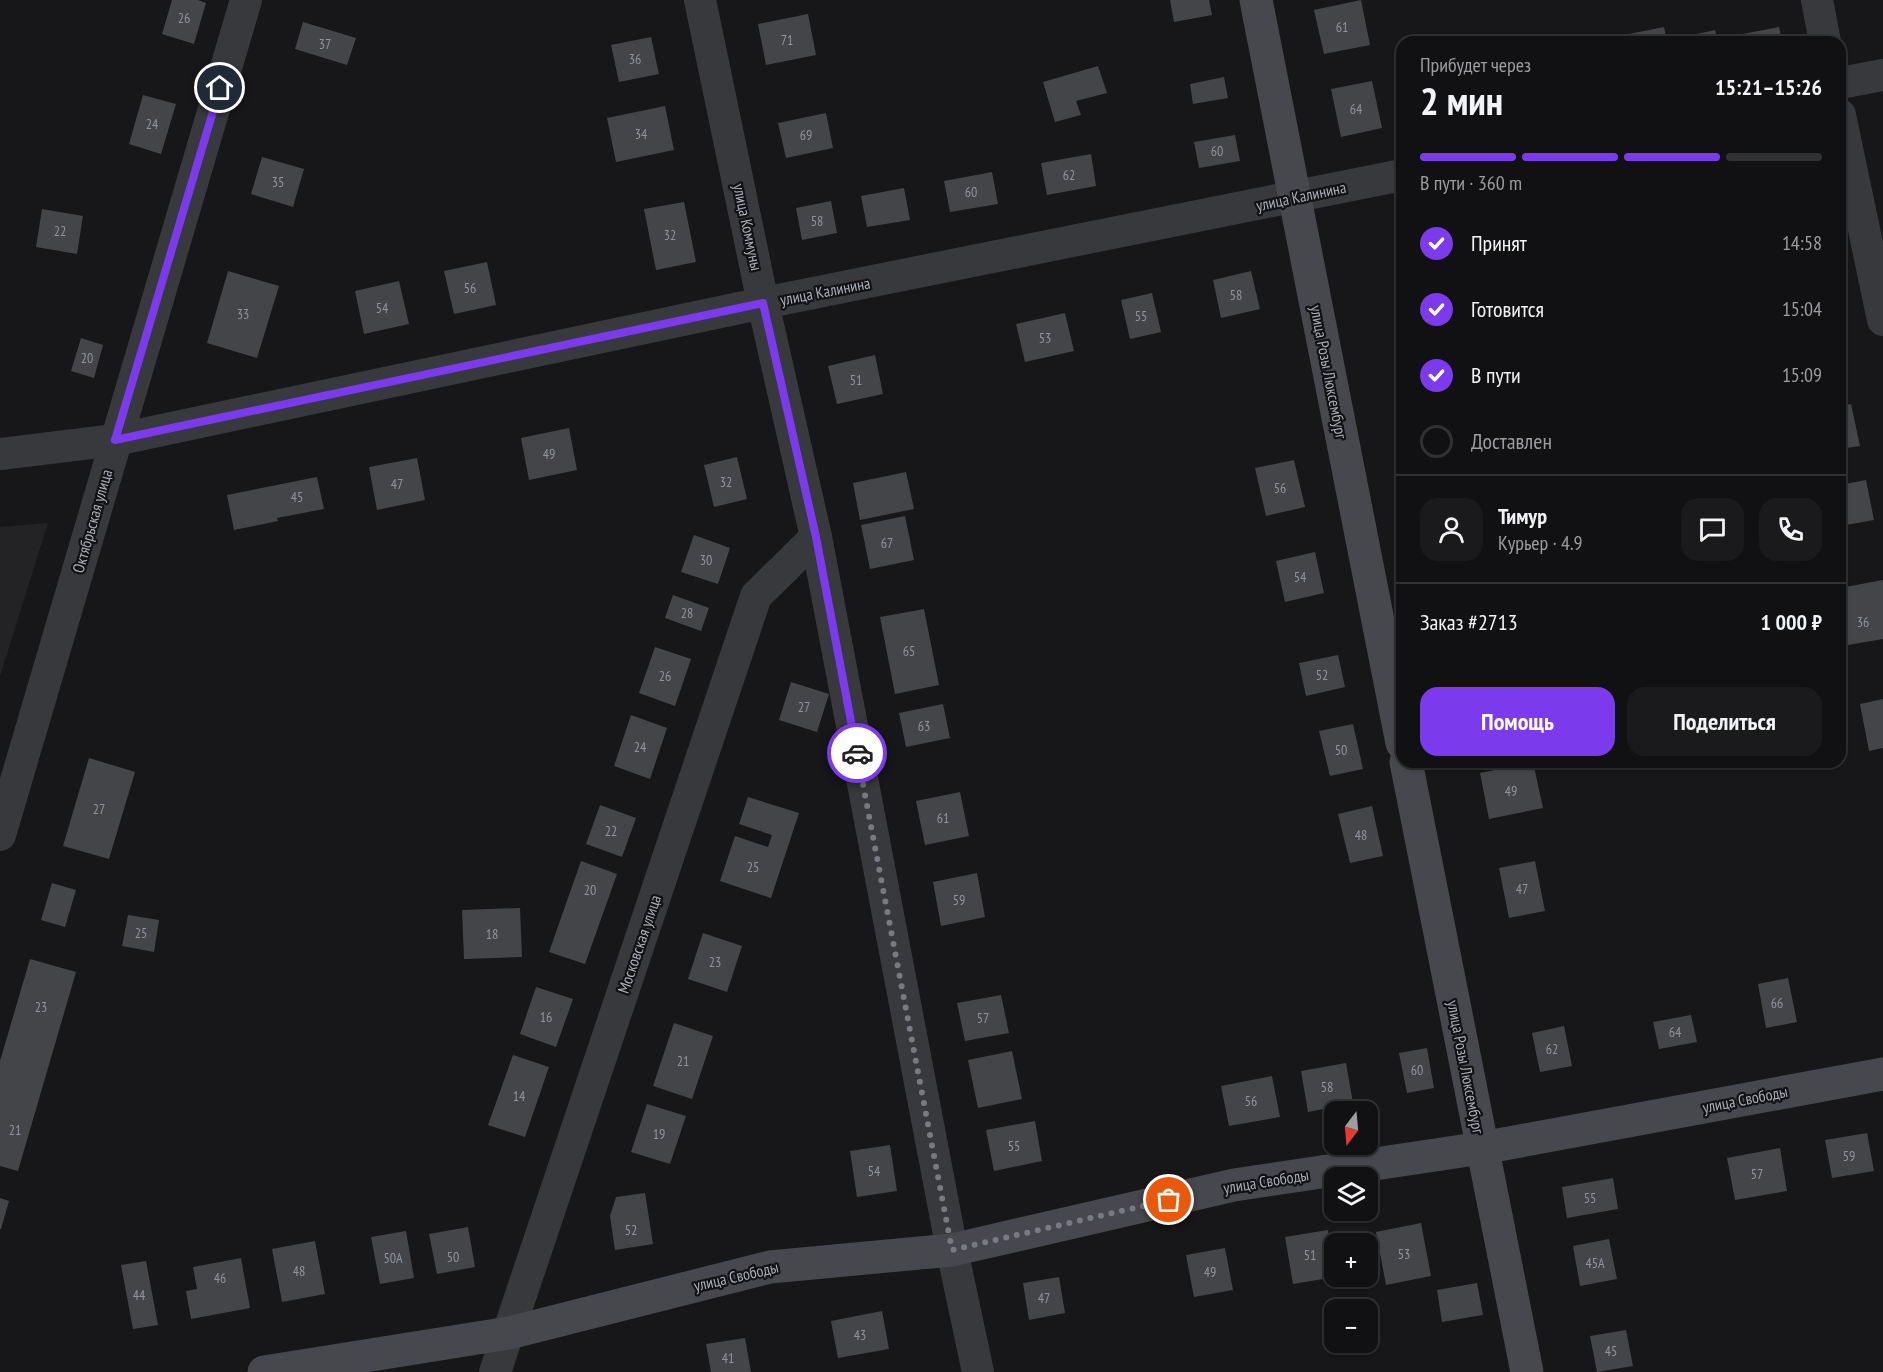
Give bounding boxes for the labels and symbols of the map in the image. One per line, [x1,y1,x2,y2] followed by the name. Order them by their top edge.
[178,9,190,27] house number: 26
[1336,18,1348,36] house number: 61
[781,31,793,49] house number: 71
[319,35,331,53] house number: 37
[629,50,641,68] house number: 36
[194,62,245,113] pin
[1350,100,1363,118] house number: 64
[146,115,159,133] house number: 24
[635,125,648,143] house number: 34
[800,126,812,144] house number: 69
[1211,142,1223,160] house number: 60
[1063,166,1075,184] house number: 62
[272,173,284,191] house number: 35
[1254,177,1348,215] street label: улица Калинина
[729,182,767,272] street label: улица Коммуны
[965,183,977,201] house number: 60
[811,212,823,230] house number: 58
[54,222,66,240] house number: 22
[664,226,676,244] house number: 32
[778,272,872,310] street label: улица Калинина
[464,279,476,297] house number: 56
[1230,286,1242,304] house number: 58
[376,299,389,317] house number: 54
[1306,303,1352,441] street label: улица Розы Люксембург
[237,305,249,323] house number: 33
[1135,307,1147,325] house number: 55
[1039,329,1051,347] house number: 53
[81,349,93,367] house number: 20
[850,371,862,389] house number: 51
[543,445,555,463] house number: 49
[68,467,116,575] street label: Октябрьская улица
[720,473,732,491] house number: 32
[391,475,403,493] house number: 47
[1274,479,1286,497] house number: 56
[291,488,303,506] house number: 45
[881,534,893,552] house number: 67
[700,551,712,569] house number: 30
[1294,568,1307,586] house number: 54
[681,604,693,622] house number: 28
[1857,613,1869,631] house number: 36
[903,642,915,660] house number: 65
[1316,666,1328,684] house number: 52
[659,667,671,685] house number: 26
[798,698,810,716] house number: 27
[918,717,930,735] house number: 63
[827,723,887,783] courier
[634,738,647,756] house number: 24
[1335,741,1347,759] house number: 50
[1505,782,1517,800] house number: 49
[93,800,105,818] house number: 27
[937,809,949,827] house number: 61
[605,822,617,840] house number: 22
[1355,826,1367,844] house number: 48
[747,858,759,876] house number: 25
[1516,880,1528,898] house number: 47
[584,881,596,899] house number: 20
[953,891,965,909] house number: 59
[613,892,665,996] street label: Московская улица
[135,924,147,942] house number: 25
[486,925,498,943] house number: 18
[709,953,721,971] house number: 23
[1771,994,1783,1012] house number: 66
[35,998,47,1016] house number: 23
[1443,998,1489,1136] street label: улица Розы Люксембург
[540,1008,552,1026] house number: 16
[977,1009,989,1027] house number: 57
[1669,1023,1682,1041] house number: 64
[1546,1040,1558,1058] house number: 62
[677,1052,689,1070] house number: 21
[1411,1061,1423,1079] house number: 60
[1321,1078,1333,1096] house number: 58
[1701,1081,1789,1117] street label: улица Свободы
[513,1087,526,1105] house number: 14
[1245,1092,1257,1110] house number: 56
[1324,1101,1378,1155] north arrow
[9,1121,21,1139] house number: 21
[653,1125,665,1143] house number: 19
[1008,1137,1020,1155] house number: 55
[1843,1147,1855,1165] house number: 59
[868,1162,881,1180] house number: 54
[1222,1164,1310,1198] street label: улица Свободы
[1751,1165,1763,1183] house number: 57
[1143,1174,1194,1225] pin
[1584,1189,1596,1207] house number: 55
[625,1221,637,1239] house number: 52
[1398,1245,1410,1263] house number: 53
[1304,1246,1316,1264] house number: 51
[447,1248,459,1266] house number: 50
[383,1249,403,1267] house number: 50А
[1585,1254,1605,1272] house number: 45А
[692,1257,780,1295] street label: улица Свободы
[293,1262,305,1280] house number: 48
[1204,1263,1216,1281] house number: 49
[214,1269,226,1287] house number: 46
[133,1286,146,1304] house number: 44
[1038,1289,1050,1307] house number: 47
[854,1326,866,1344] house number: 43
[1605,1342,1617,1360] house number: 45
[722,1349,734,1367] house number: 41

